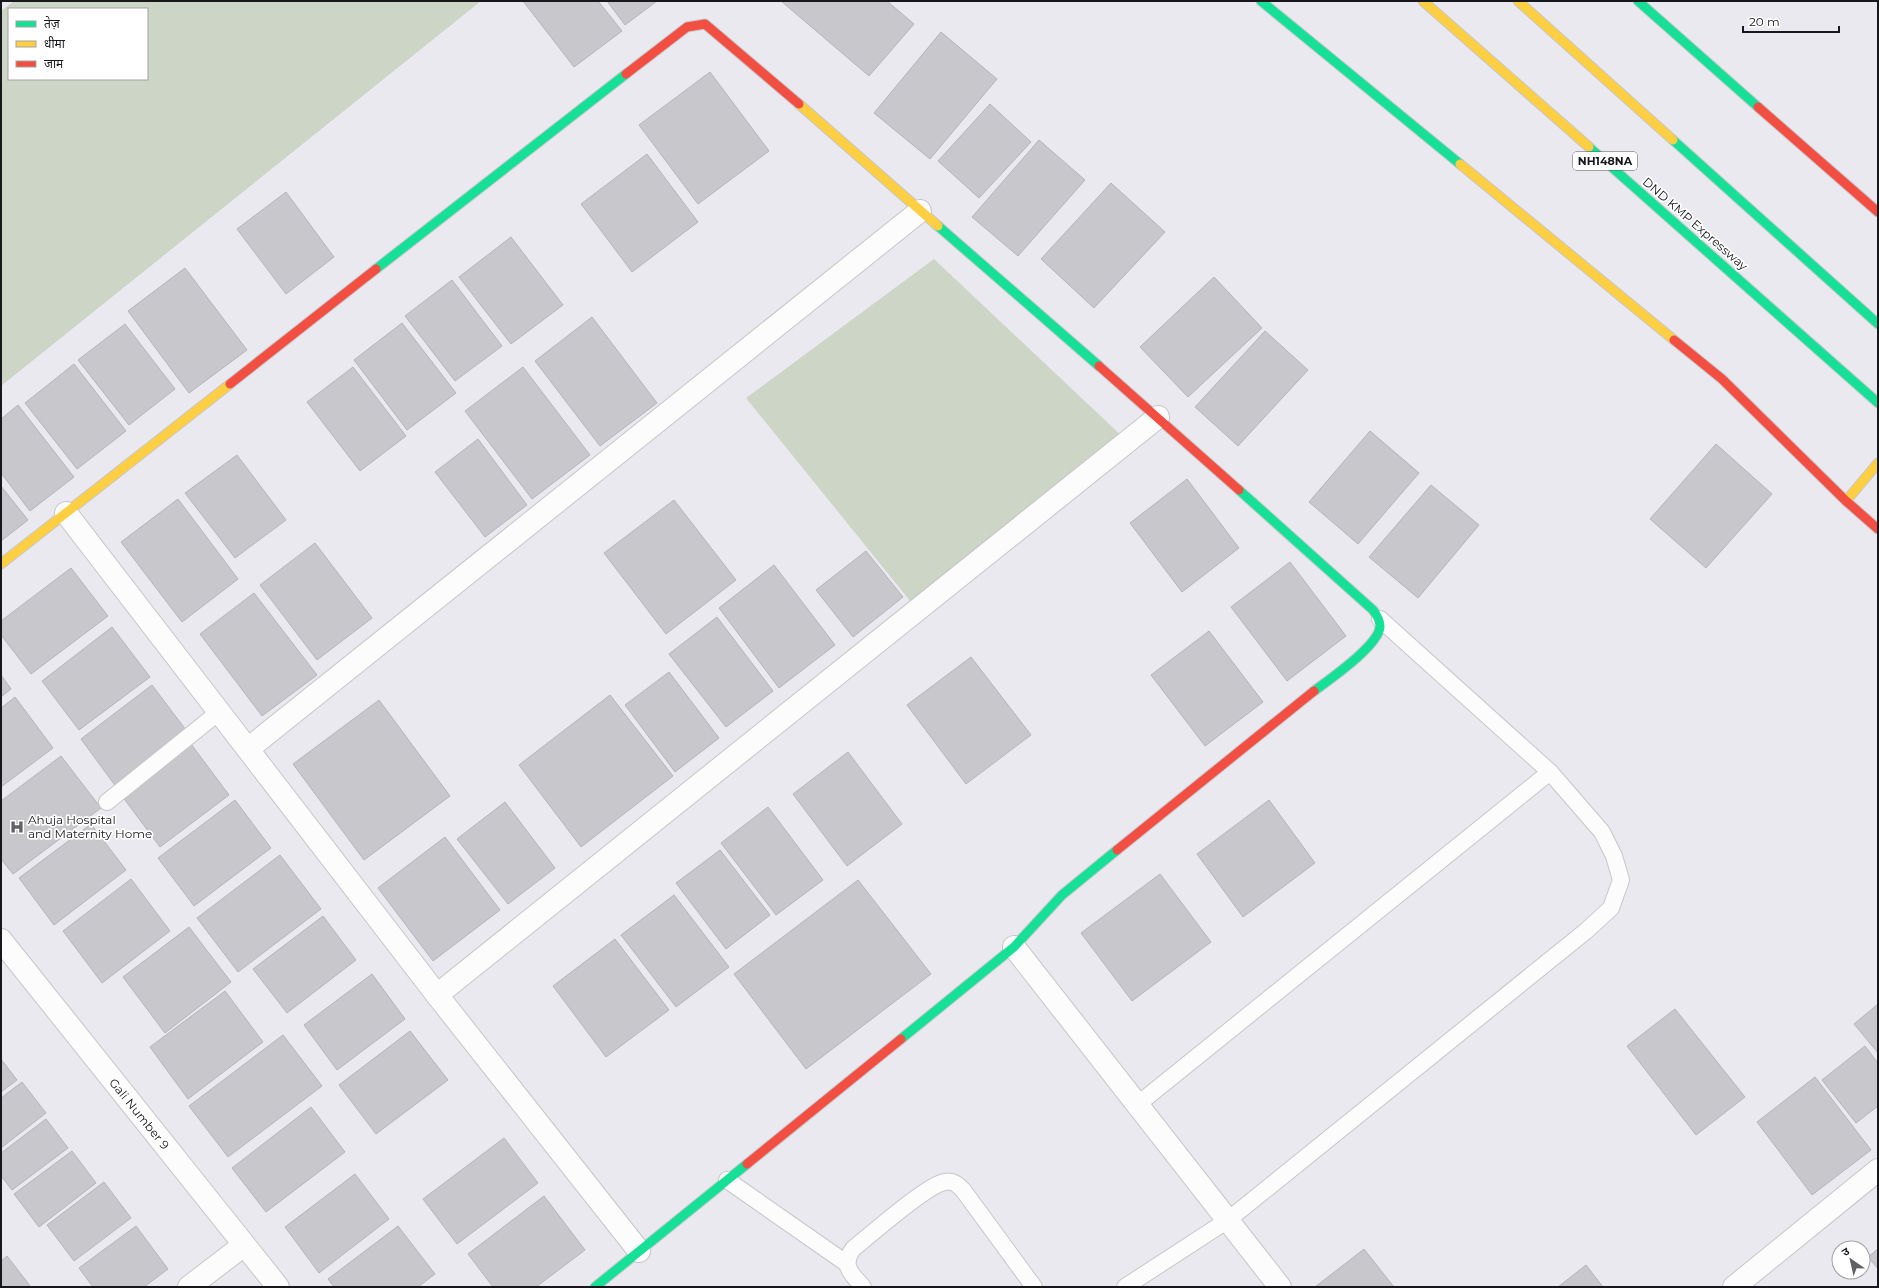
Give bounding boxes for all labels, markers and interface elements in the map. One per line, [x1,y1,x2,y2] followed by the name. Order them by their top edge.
[8,8,148,80] legend
[1743,8,1839,34] scale bar
[1749,14,1780,29] text: 20 m
[44,16,61,31] text: तेज़
[44,36,66,51] text: धीमा
[44,56,64,71] text: जाम
[1573,152,1637,170] road number: NH148NA
[1640,174,1751,274] street label: DND KMP Expressway
[28,812,152,841] place label: Ahuja Hospital and Maternity Home
[9,819,25,835] hospital icon: Ahuja Hospital and Maternity Home
[106,1075,173,1152] street label: Gali Number 9
[1831,1240,1871,1280] north arrow
[1839,1244,1852,1259] text: उ

